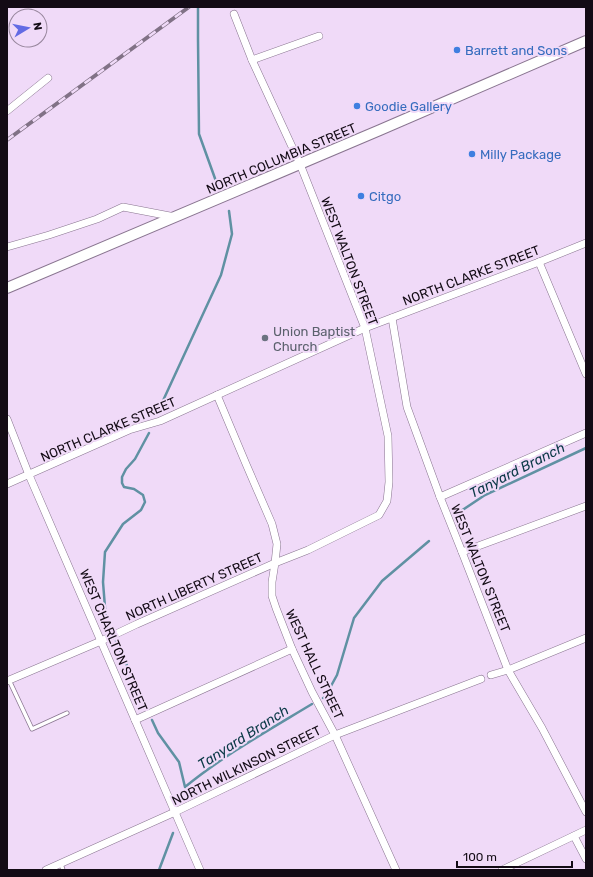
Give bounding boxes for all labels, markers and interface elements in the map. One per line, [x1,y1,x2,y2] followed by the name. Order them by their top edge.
[8,8,48,48] north arrow
[30,21,44,31] text: N
[465,43,568,58] place label: Barrett and Sons
[452,45,462,55] marker: Barrett and Sons
[365,99,452,114] place label: Goodie Gallery
[352,101,362,111] marker: Goodie Gallery
[204,120,359,197] street label: NORTH COLUMBIA STREET
[480,147,561,163] place label: Milly Package
[467,149,477,159] marker: Milly Package
[369,189,401,205] place label: Citgo
[356,191,366,201] marker: Citgo
[318,195,381,328] street label: WEST WALTON STREET
[401,242,542,309] street label: NORTH CLARKE STREET
[273,324,355,354] place label: Union Baptist Church
[260,333,270,343] marker: Union Baptist Church
[38,394,179,465] street label: NORTH CLARKE STREET
[467,439,568,502] water label: Tanyard Branch
[448,502,513,635] street label: WEST WALTON STREET
[123,549,265,623] street label: NORTH LIBERTY STREET
[77,567,151,714] street label: WEST CHARLTON STREET
[283,607,347,722] street label: WEST HALL STREET
[195,702,292,773] water label: Tanyard Branch
[169,723,324,808] street label: NORTH WILKINSON STREET
[457,843,572,869] scale bar
[463,850,497,864] text: 100 m

